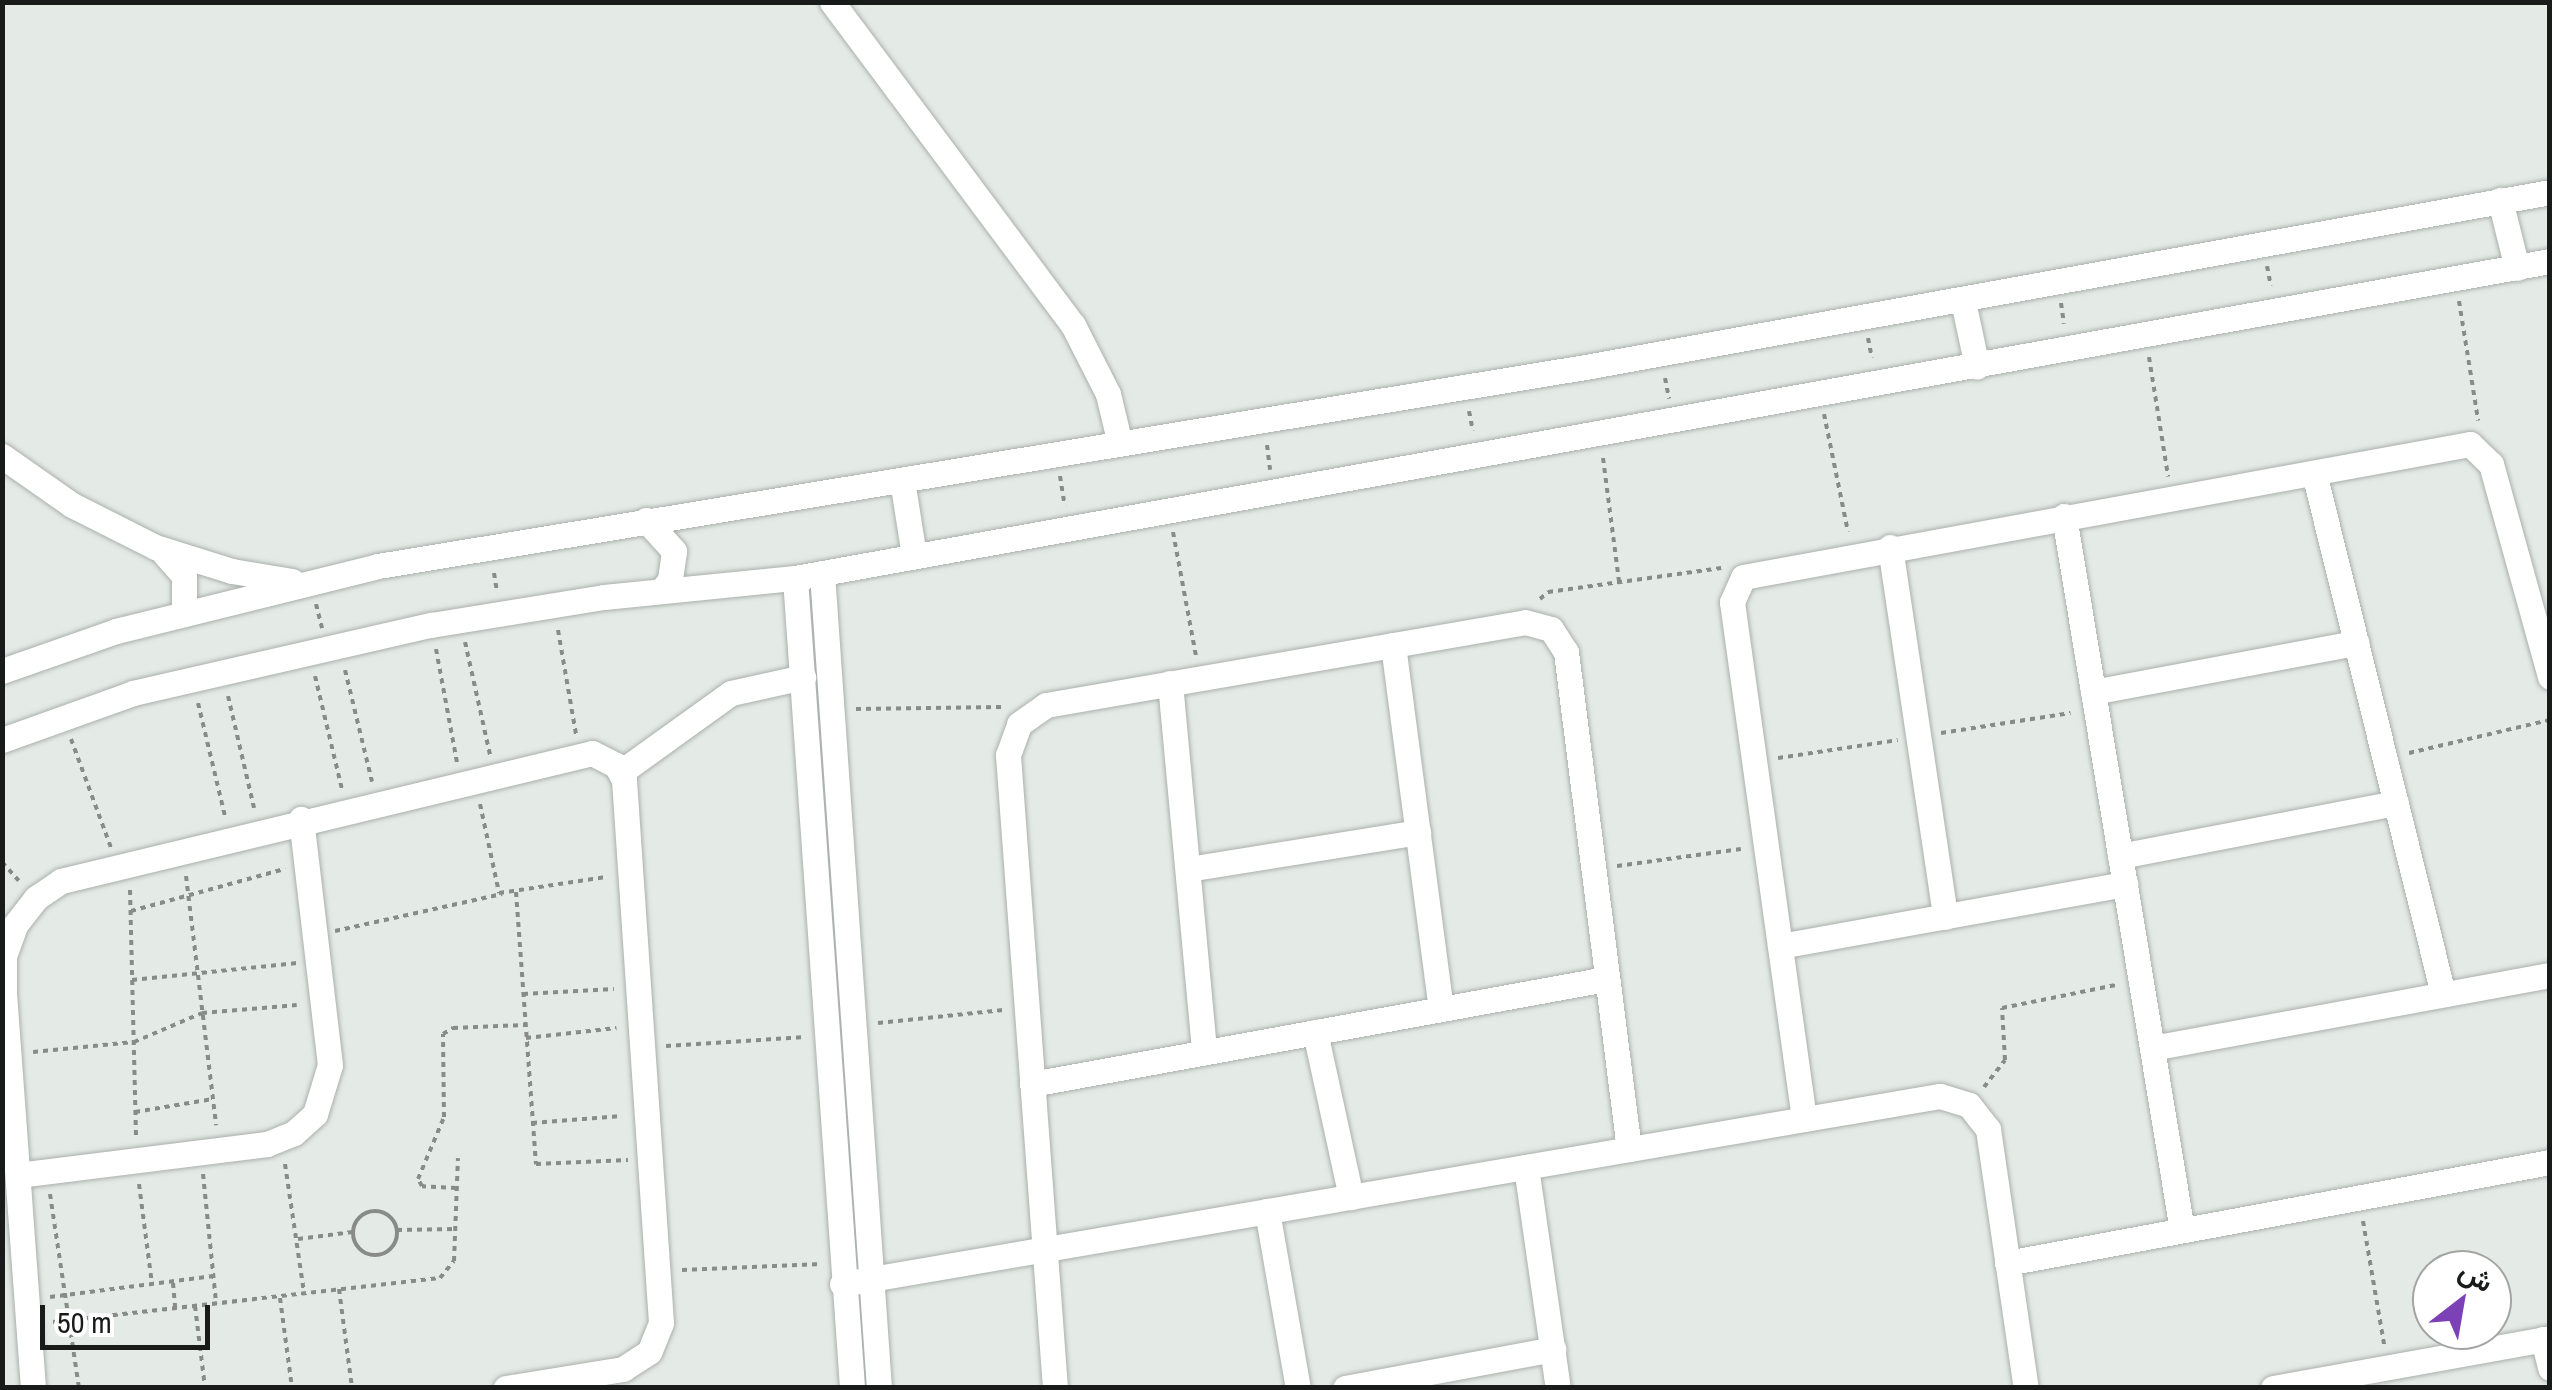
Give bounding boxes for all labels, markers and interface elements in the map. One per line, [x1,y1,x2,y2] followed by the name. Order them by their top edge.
[2412,1250,2512,1350] north arrow
[2452,1251,2501,1301] text: ش
[45,1285,215,1347] scale bar
[57,1302,112,1342] text: 50 m

